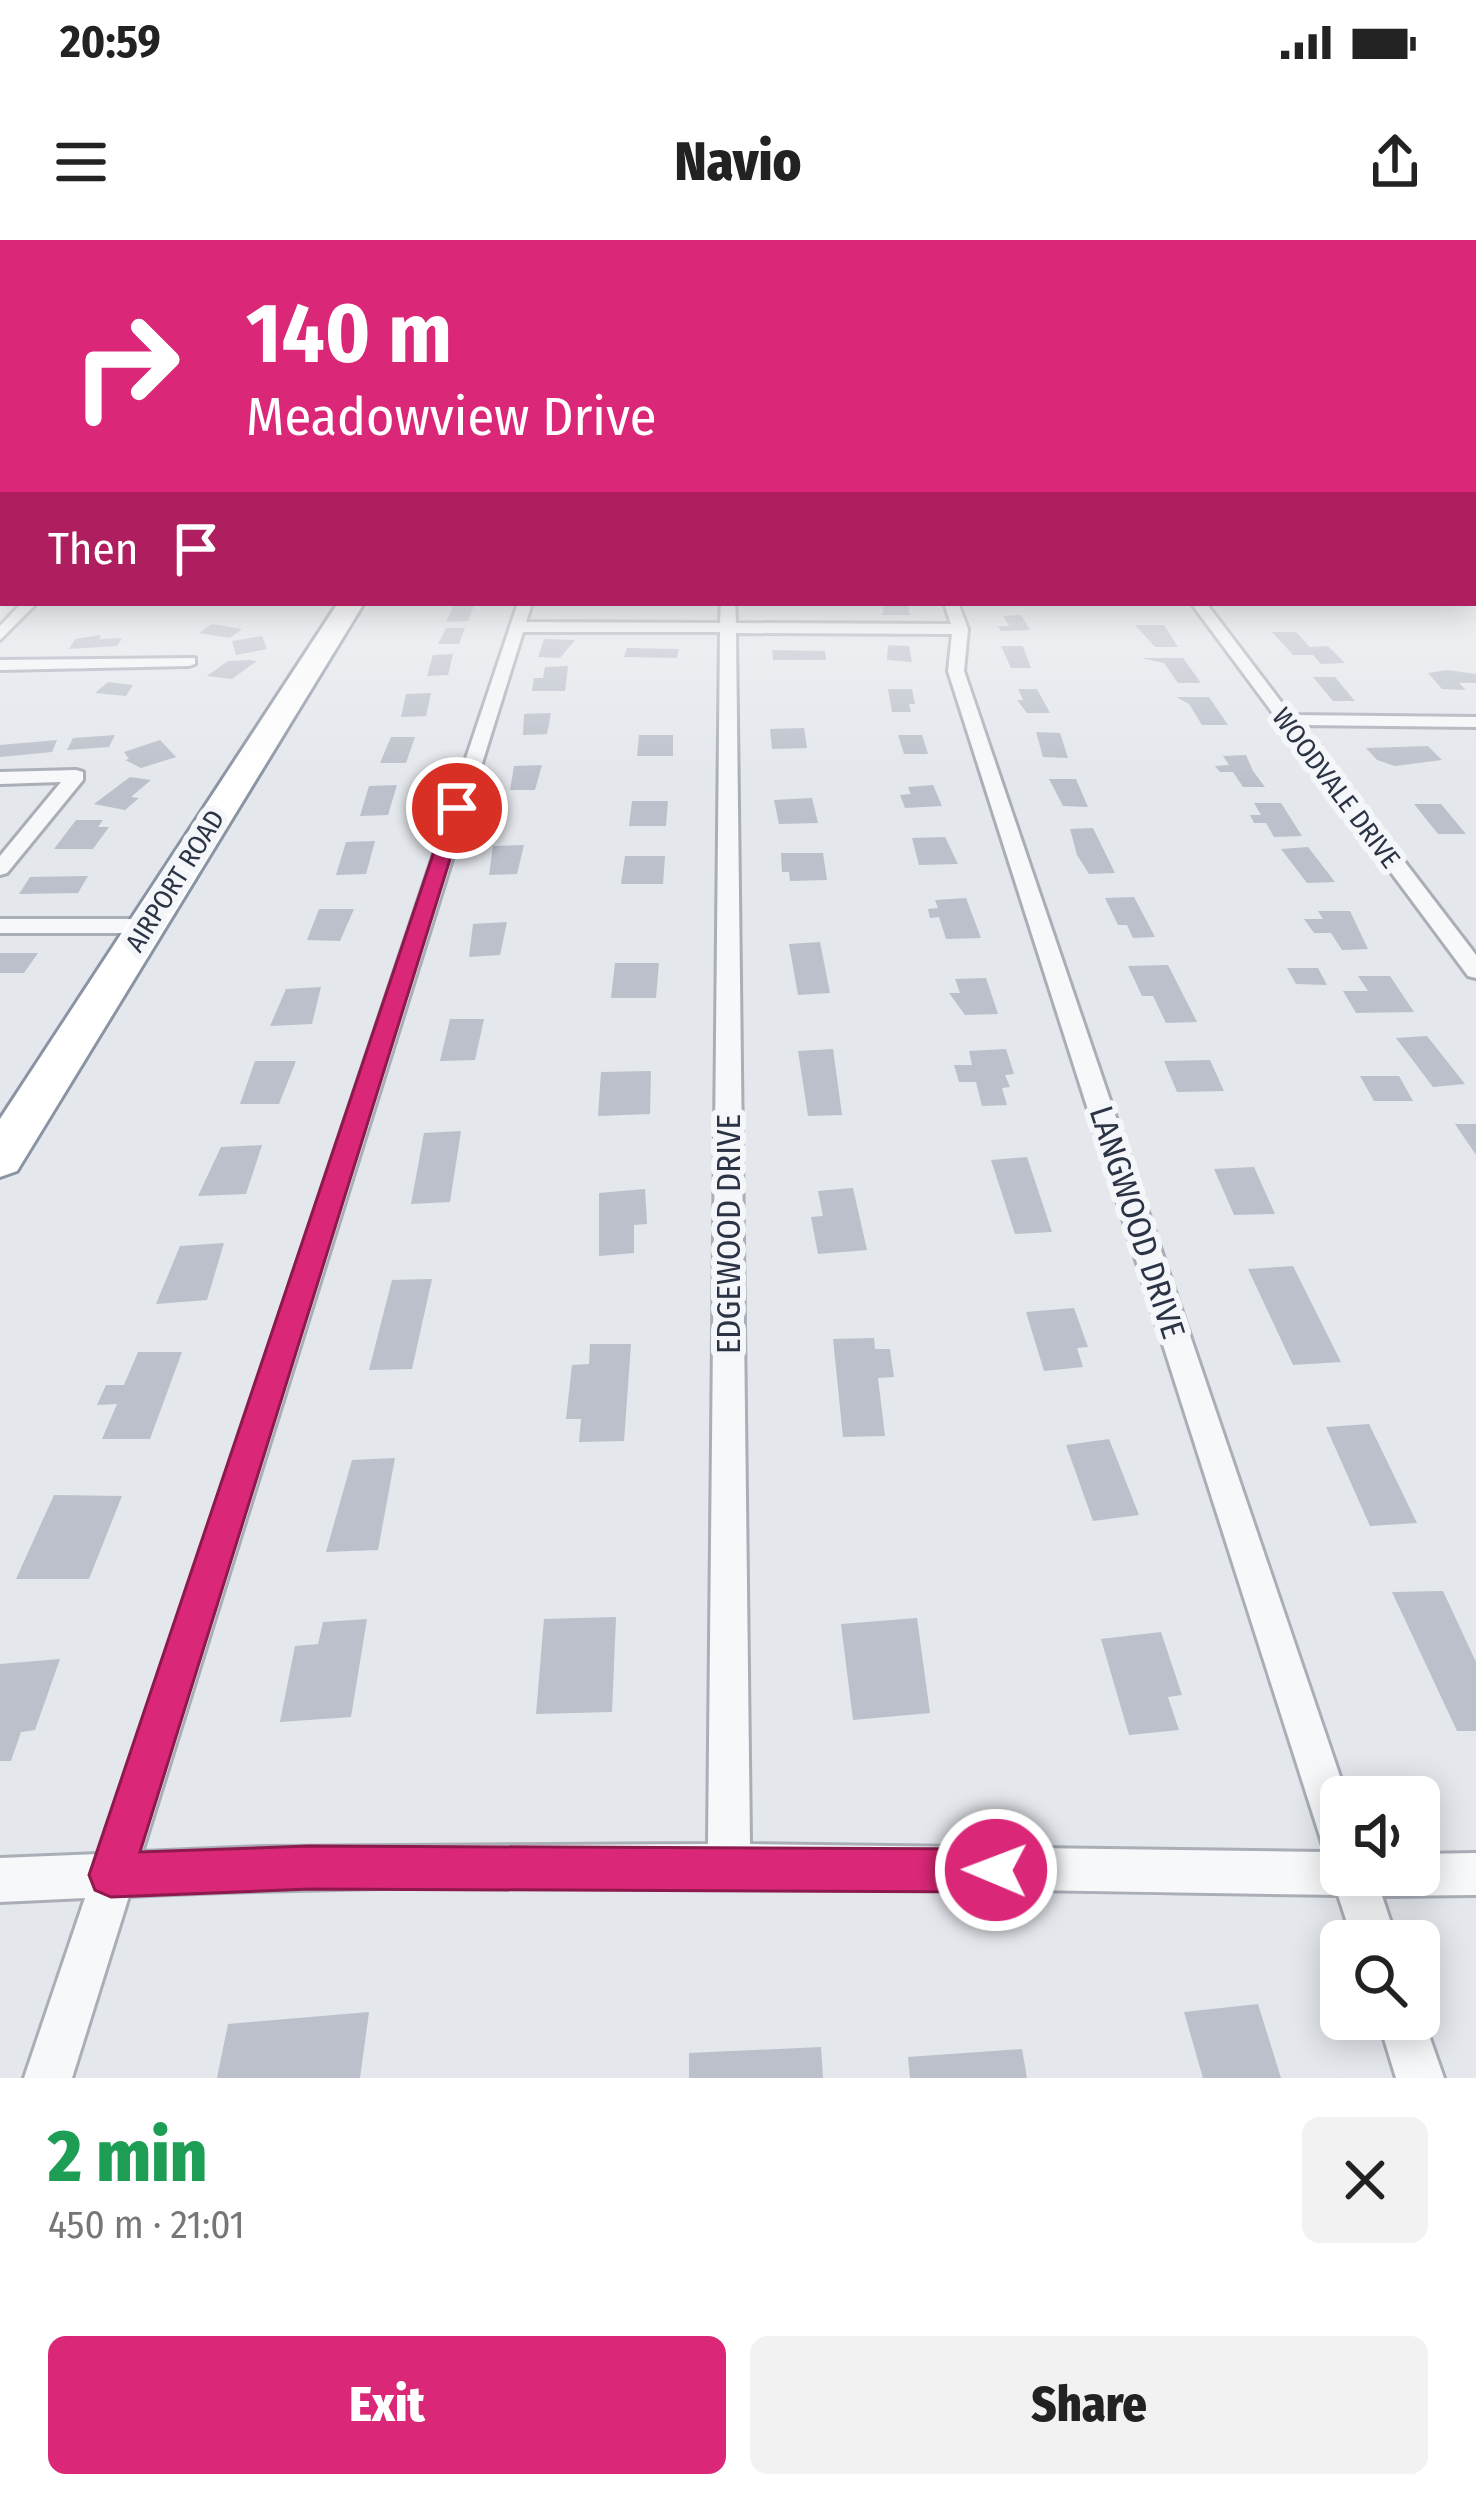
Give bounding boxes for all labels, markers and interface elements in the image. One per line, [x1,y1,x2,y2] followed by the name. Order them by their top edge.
[60,15,161,69] text: 20:59
[48,129,114,195] icon: menu
[1362,129,1428,195] icon: share
[675,130,801,194] text: Navio
[246,283,452,384] text: 140 m
[48,288,204,444] icon: right
[246,385,656,449] text: Meadowview Drive
[163,516,229,582] icon: arrive
[48,522,139,576] text: Then
[1265,702,1407,874] street label: WOODVALE DRIVE
[406,757,508,859] pin
[424,775,490,841] icon: arrive
[119,804,231,958] street label: AIRPORT ROAD
[1081,1101,1193,1344] street label: LANGWOOD DRIVE
[709,1114,749,1354] street label: EDGEWOOD DRIVE
[1320,1776,1440,2040] map controls
[1320,1776,1440,1896] button: sound
[933,1807,1059,1933] position arrow
[1320,1920,1440,2040] button: search
[48,2114,207,2200] text: 2 min
[1302,2117,1428,2243] button: close
[48,2202,245,2248] text: 450 m · 21:01
[48,2336,726,2474] button: Exit
[750,2336,1428,2474] button: Share

